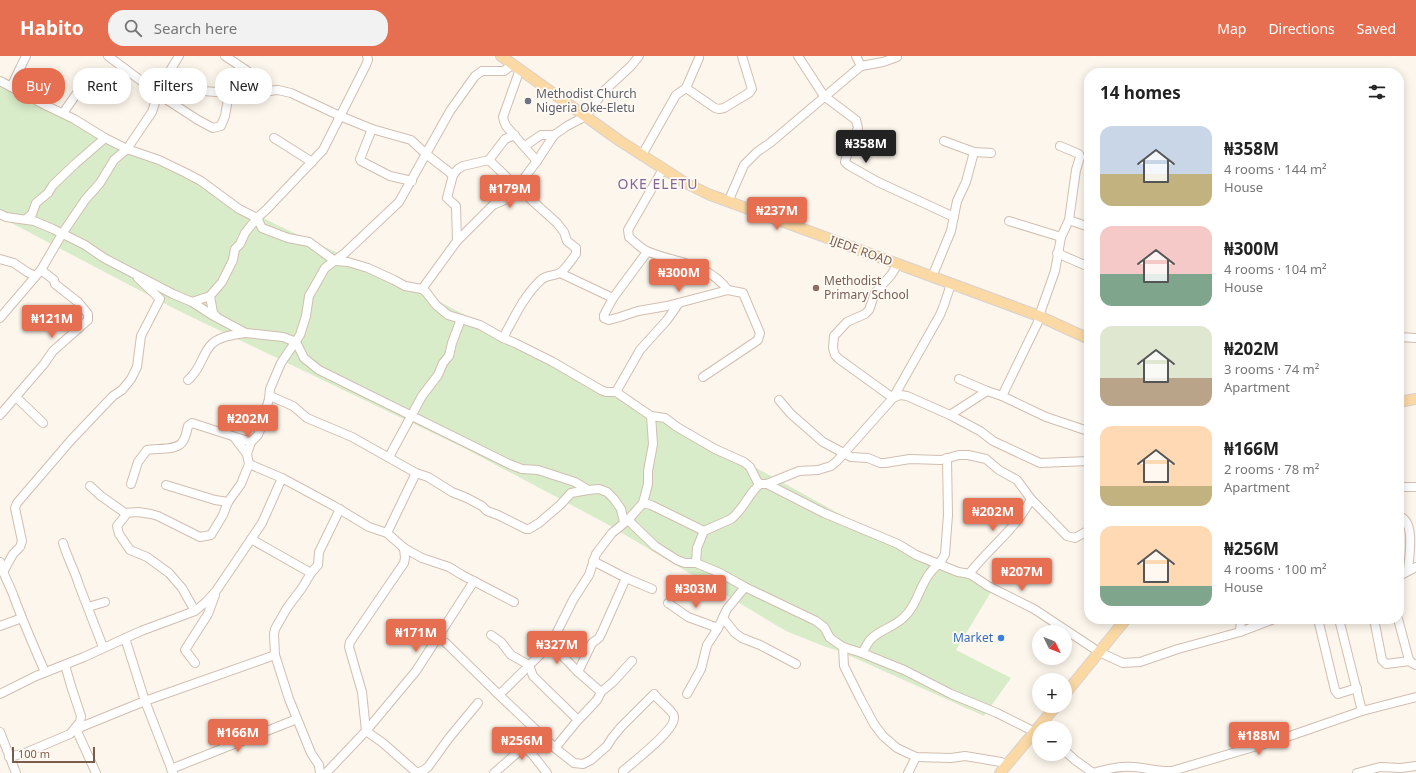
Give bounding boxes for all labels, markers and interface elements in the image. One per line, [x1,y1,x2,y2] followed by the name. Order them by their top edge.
[108,10,388,46] search box
[20,15,84,41] text: Habito
[122,17,144,39] icon: search
[154,18,237,38] text: Search here
[1217,19,1246,38] text: Map
[1268,19,1335,38] text: Directions
[1357,19,1396,38] text: Saved
[12,68,65,104] chip: Buy
[73,68,131,104] chip: Rent
[139,68,207,104] chip: Filters
[215,68,272,104] chip: New
[1100,81,1181,104] text: 14 homes
[1366,81,1388,103] icon: filters
[536,85,637,116] place label: Methodist Church Nigeria Oke-Eletu
[523,96,533,106] marker: Methodist Church Nigeria Oke-Eletu
[838,130,894,164] pin: ₦358M
[845,134,887,152] text: ₦358M
[1224,137,1279,160] text: ₦358M
[1132,142,1180,190] icon: home
[1224,160,1327,178] text: 4 rooms · 144 m²
[618,174,698,193] district label: OKE ELETU
[482,175,538,209] pin: ₦179M
[1224,178,1263,196] text: House
[489,179,531,197] text: ₦179M
[749,197,805,231] pin: ₦237M
[756,201,798,219] text: ₦237M
[827,231,895,270] street label: IJEDE ROAD
[1224,237,1279,260] text: ₦300M
[1132,242,1180,290] icon: home
[651,259,707,293] pin: ₦300M
[1224,260,1327,278] text: 4 rooms · 104 m²
[658,263,700,281] text: ₦300M
[824,272,909,303] place label: Methodist Primary School
[1224,278,1263,296] text: House
[811,283,821,293] marker: Methodist Primary School
[24,305,80,339] pin: ₦121M
[31,309,73,327] text: ₦121M
[1224,337,1279,360] text: ₦202M
[1132,342,1180,390] icon: home
[1224,360,1319,378] text: 3 rooms · 74 m²
[1224,378,1290,396] text: Apartment
[220,405,276,439] pin: ₦202M
[227,409,269,427] text: ₦202M
[1224,437,1279,460] text: ₦166M
[1132,442,1180,490] icon: home
[1224,460,1319,478] text: 2 rooms · 78 m²
[1224,478,1290,496] text: Apartment
[965,498,1021,532] pin: ₦202M
[972,502,1014,520] text: ₦202M
[1224,537,1279,560] text: ₦256M
[1132,542,1180,590] icon: home
[994,558,1050,592] pin: ₦207M
[1224,560,1327,578] text: 4 rooms · 100 m²
[1001,562,1043,580] text: ₦207M
[668,575,724,609] pin: ₦303M
[1224,578,1263,596] text: House
[675,579,717,597] text: ₦303M
[388,619,444,653] pin: ₦171M
[395,623,437,641] text: ₦171M
[1032,625,1072,665] north arrow
[1032,625,1072,761] map controls
[953,629,994,646] place label: Market
[529,631,585,665] pin: ₦327M
[996,633,1006,643] marker: Market
[536,635,578,653] text: ₦327M
[1032,673,1072,713] button: +
[210,719,266,753] pin: ₦166M
[1032,721,1072,761] button: −
[1231,722,1287,756] pin: ₦188M
[217,723,259,741] text: ₦166M
[1238,726,1280,744] text: ₦188M
[494,727,550,761] pin: ₦256M
[501,731,543,749] text: ₦256M
[12,745,95,764] scale bar
[18,746,50,761] text: 100 m

